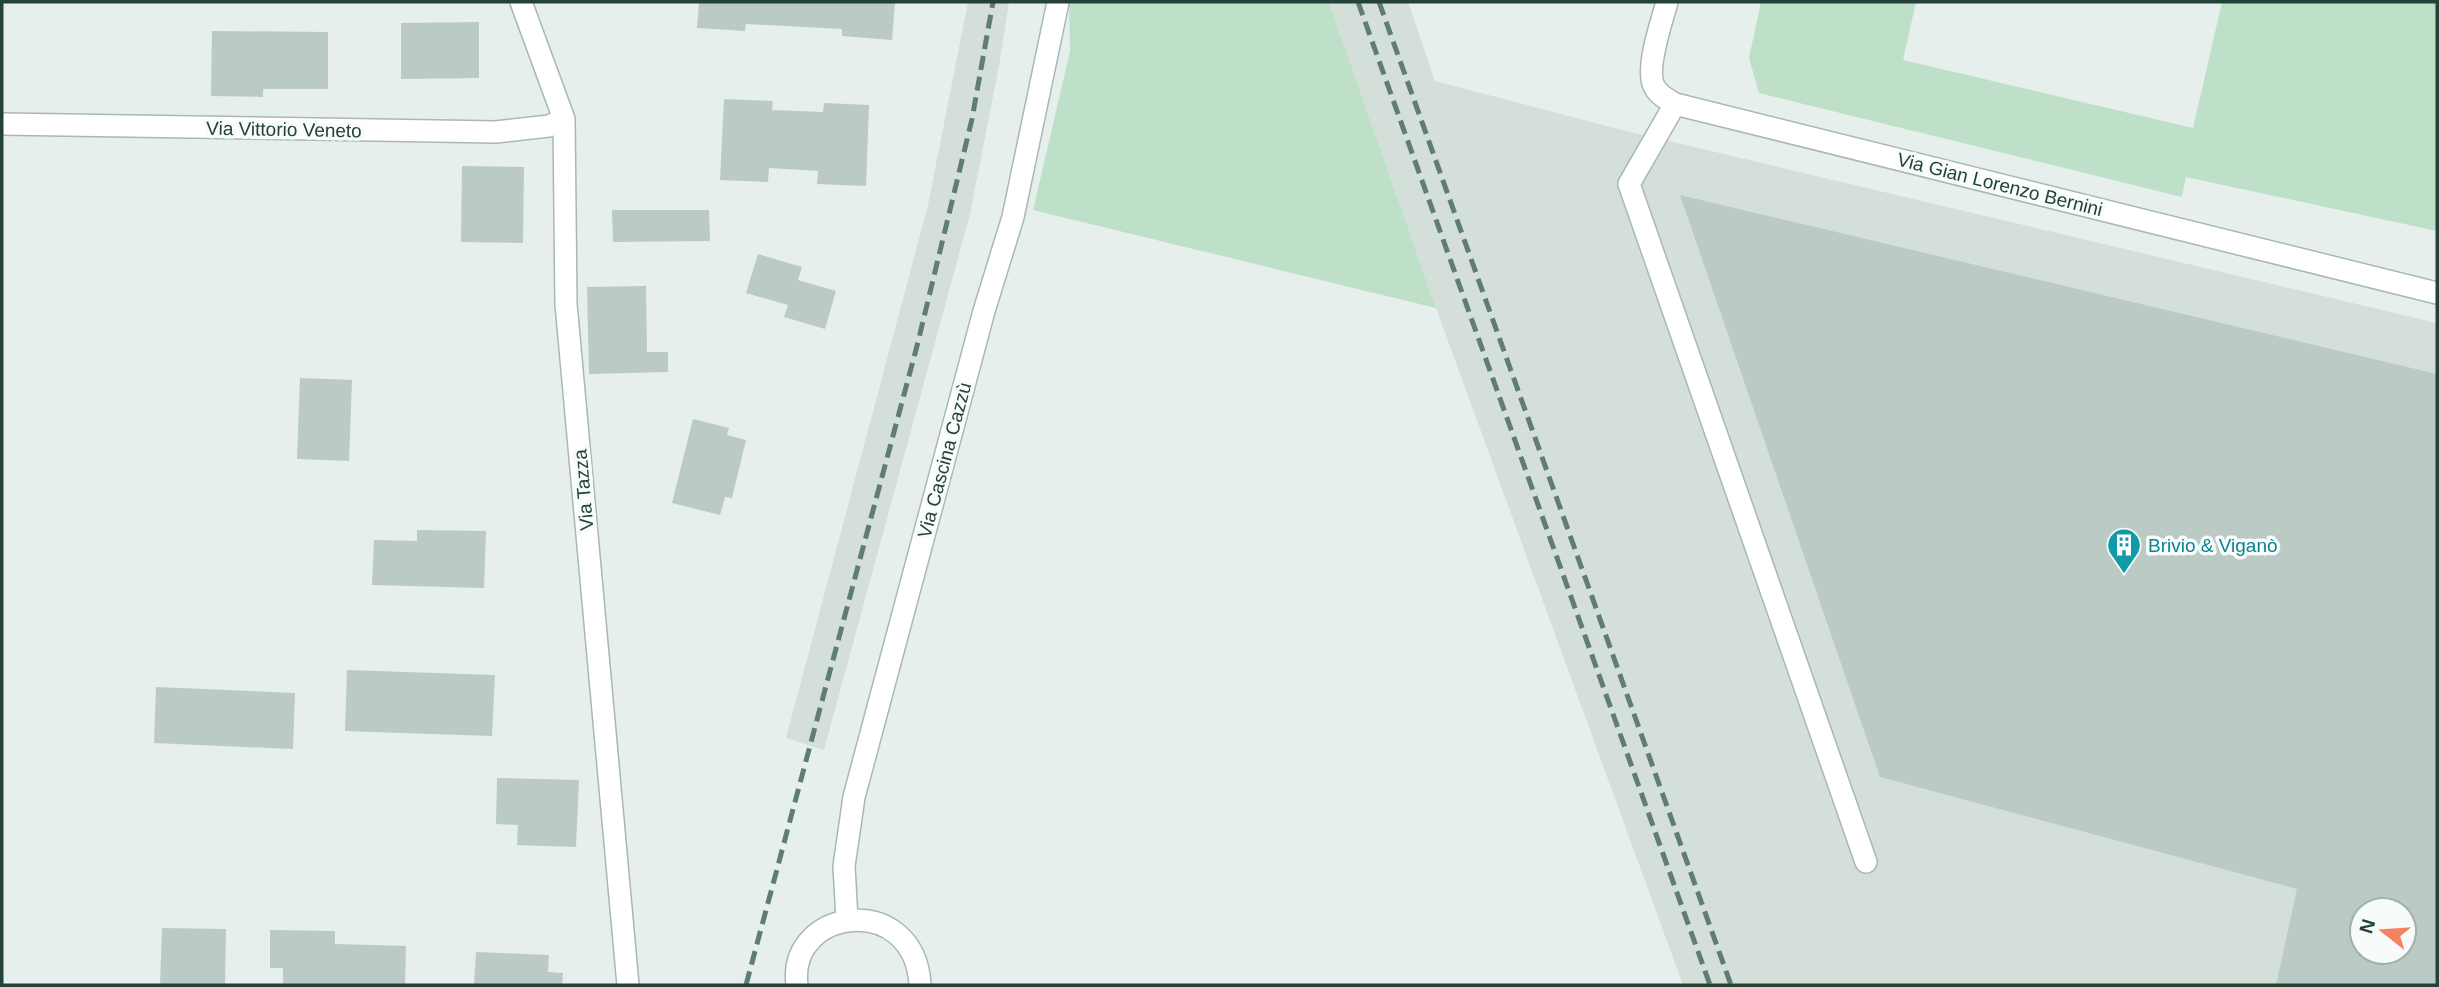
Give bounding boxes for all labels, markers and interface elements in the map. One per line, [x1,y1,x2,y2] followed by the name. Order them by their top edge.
[206,118,362,141] street label: Via Vittorio Veneto
[1895,149,2105,220] street label: Via Gian Lorenzo Bernini
[914,380,975,540] street label: Via Cascina Cazzù
[569,448,598,532] street label: Via Tazza
[2105,526,2143,575] building icon: Brivio & Viganò
[2148,535,2278,556] place label: Brivio & Viganò
[2348,896,2418,966] north arrow
[2355,917,2379,936] text: N

